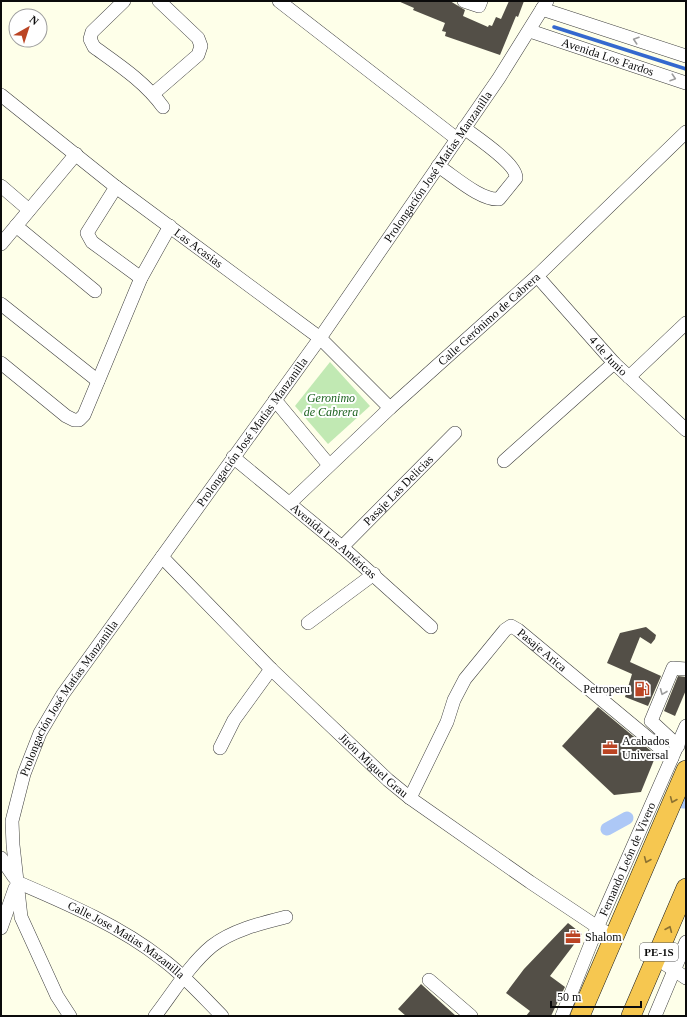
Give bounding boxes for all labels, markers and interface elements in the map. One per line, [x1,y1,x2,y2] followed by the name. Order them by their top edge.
[8,8,48,48] north arrow
[27,13,41,27] text: N
[560,35,656,79] street label: Avenida Los Fardos
[632,36,639,44] one-way arrow
[669,73,676,82] one-way arrow
[381,88,495,245] street label: Prolongación José Matías Manzanilla
[171,226,226,271] street label: Las Acasias
[435,269,543,369] street label: Calle Gerónimo de Cabrera
[586,333,630,379] street label: 4 de Junio
[194,354,311,509] street label: Prolongación José Matías Manzanilla
[304,391,358,419] park label: Geronimo de Cabrera
[360,452,436,528] street label: Pasaje Las Delicias
[288,500,380,582] street label: Avenida Las Américas
[17,617,121,778] street label: Prolongación José Matías Manzanilla
[515,625,570,675] street label: Pasaje Arica
[633,680,651,698] fuel station icon: Petroperu
[583,682,630,696] place label: Petroperu
[660,687,668,695] one-way arrow
[336,730,411,800] street label: Jirón Miguel Grau
[622,734,670,762] place label: Acabados Universal
[601,739,619,757] office icon: Acabados Universal
[670,796,678,803] one-way arrow
[596,800,659,918] street label: Fernando León de Vivero
[644,857,652,864] one-way arrow
[65,898,188,982] street label: Calle Jose Matias Mazanilla
[664,925,672,932] one-way arrow
[564,928,582,946] office icon: Shalom
[585,930,622,944] place label: Shalom
[640,943,678,961] road number: PE-1S
[551,983,641,1009] scale bar
[557,990,582,1004] text: 50 m

